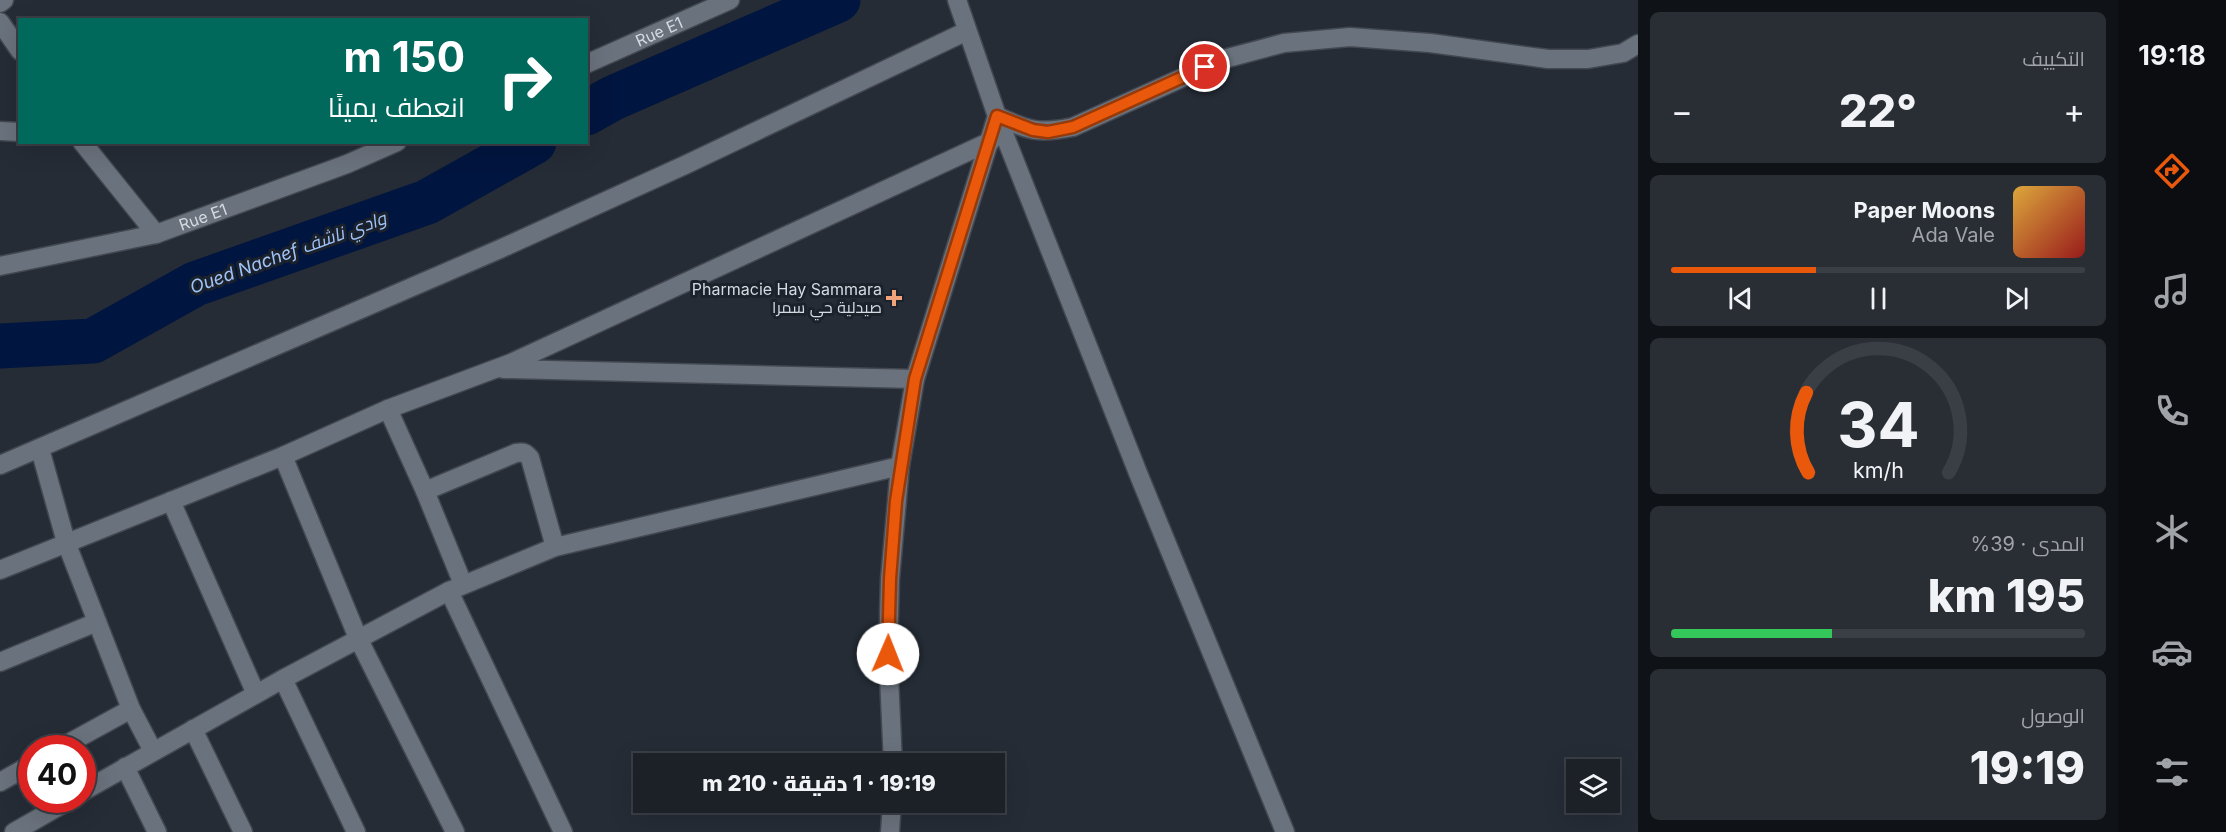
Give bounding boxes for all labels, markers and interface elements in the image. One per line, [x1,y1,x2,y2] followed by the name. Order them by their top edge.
[632,12,686,51] street label: Rue E1
[343,31,465,82] text: 150 m
[2138,39,2206,72] text: 19:18
[1179,41,1230,92] pin
[486,42,564,120] icon: right
[2022,47,2085,71] text: التكييف
[1188,50,1221,83] icon: arrive
[1839,83,1917,138] text: 22°
[328,91,465,124] text: انعطف يمينًا
[1671,91,1693,131] text: −
[2063,91,2085,131] text: +
[2151,150,2193,192] icon: directions
[1854,197,1995,223] text: Paper Moons
[176,199,230,235] street label: Rue E1
[187,207,391,302] water label: Oued Nachef وادي ناشف
[1912,223,1995,247] text: Ada Vale
[2151,270,2193,312] icon: music
[692,279,882,321] place label: Pharmacie Hay Sammara صيدلية حي سمرا
[1724,282,1757,315] icon: previous
[1862,282,1895,315] icon: pause
[2000,282,2033,315] icon: next
[887,291,901,305] marker: Pharmacie Hay Sammara صيدلية حي سمرا
[1837,387,1919,462] text: 34
[2151,390,2193,432] icon: phone
[1853,457,1903,483] text: km/h
[2151,511,2193,553] icon: climate
[1971,532,2085,556] text: المدى · 39%
[1928,568,2085,623] text: 195 km
[856,622,920,686] position arrow
[2151,631,2193,673] icon: car
[2021,704,2085,728] text: الوصول
[18,735,96,813] speed limit sign: 40
[1970,740,2085,795] text: 19:19
[2151,751,2193,793] icon: filters
[1566,759,1620,813] map controls
[1566,759,1620,813] button: layers
[702,770,936,796] text: 19:19 · 1 دقيقة · 210 m

